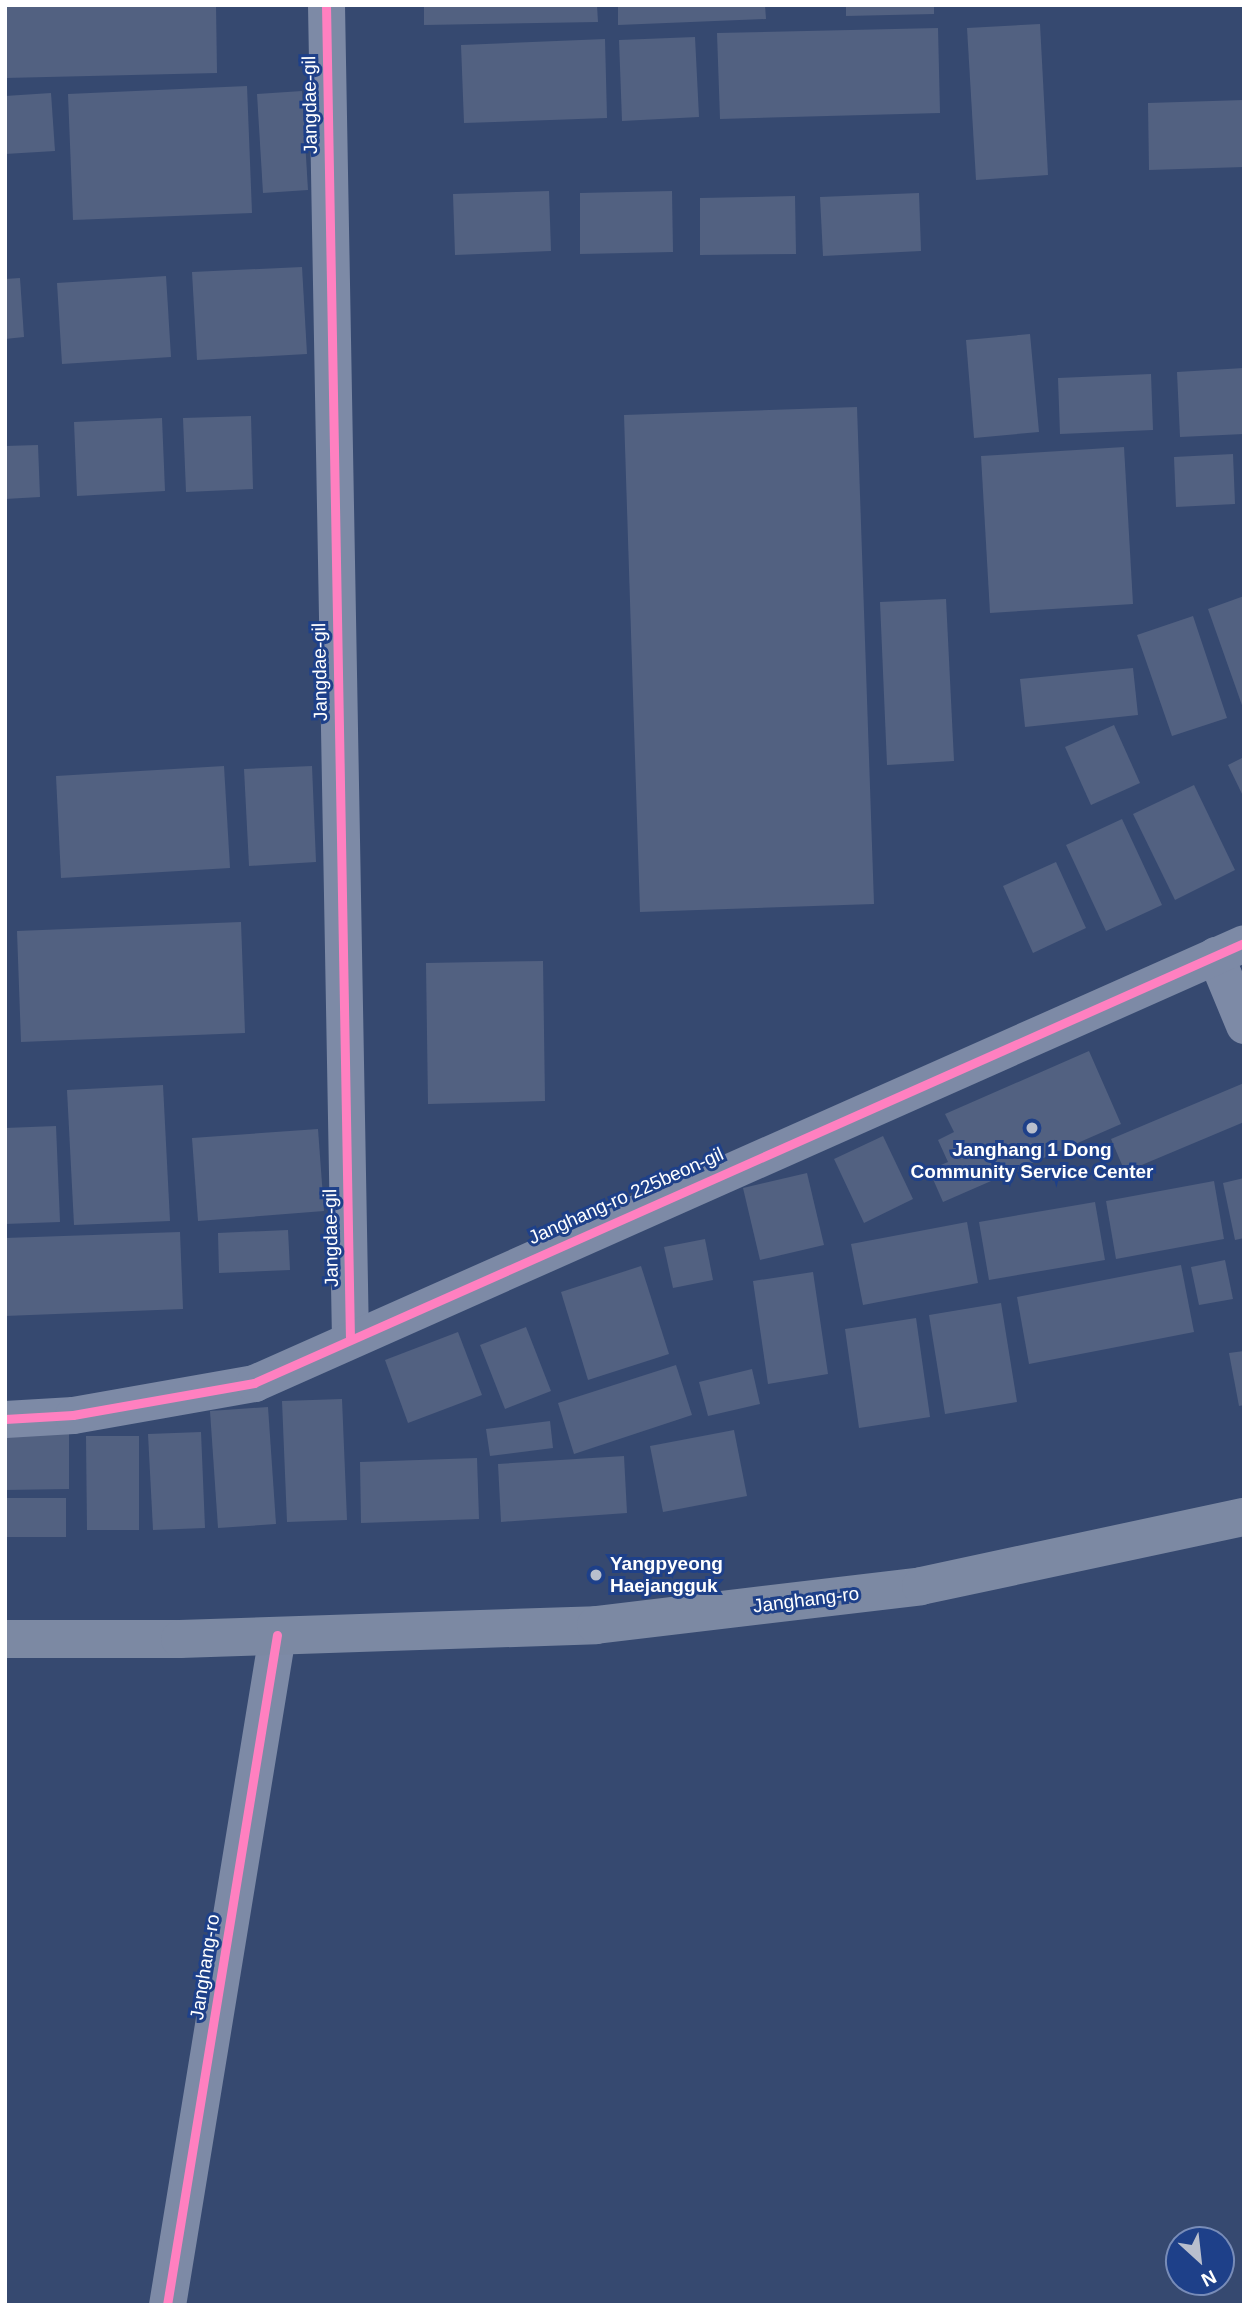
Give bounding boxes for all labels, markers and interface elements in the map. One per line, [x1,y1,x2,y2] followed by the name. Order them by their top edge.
[298,56,322,154] street label: Jangdae-gil
[308,623,332,721] street label: Jangdae-gil
[1024,1120,1040,1136] marker: Janghang 1 Dong Community Service Center
[911,1139,1153,1183] place label: Janghang 1 Dong Community Service Center
[525,1143,727,1249] street label: Janghang-ro 225beon-gil
[319,1189,343,1287] street label: Jangdae-gil
[610,1553,723,1597] place label: Yangpyeong Haejangguk
[588,1567,604,1583] marker: Yangpyeong Haejangguk
[752,1582,860,1618] street label: Janghang-ro
[185,1913,225,2021] street label: Janghang-ro
[1165,2226,1235,2296] north arrow
[1198,2266,1220,2291] text: N

